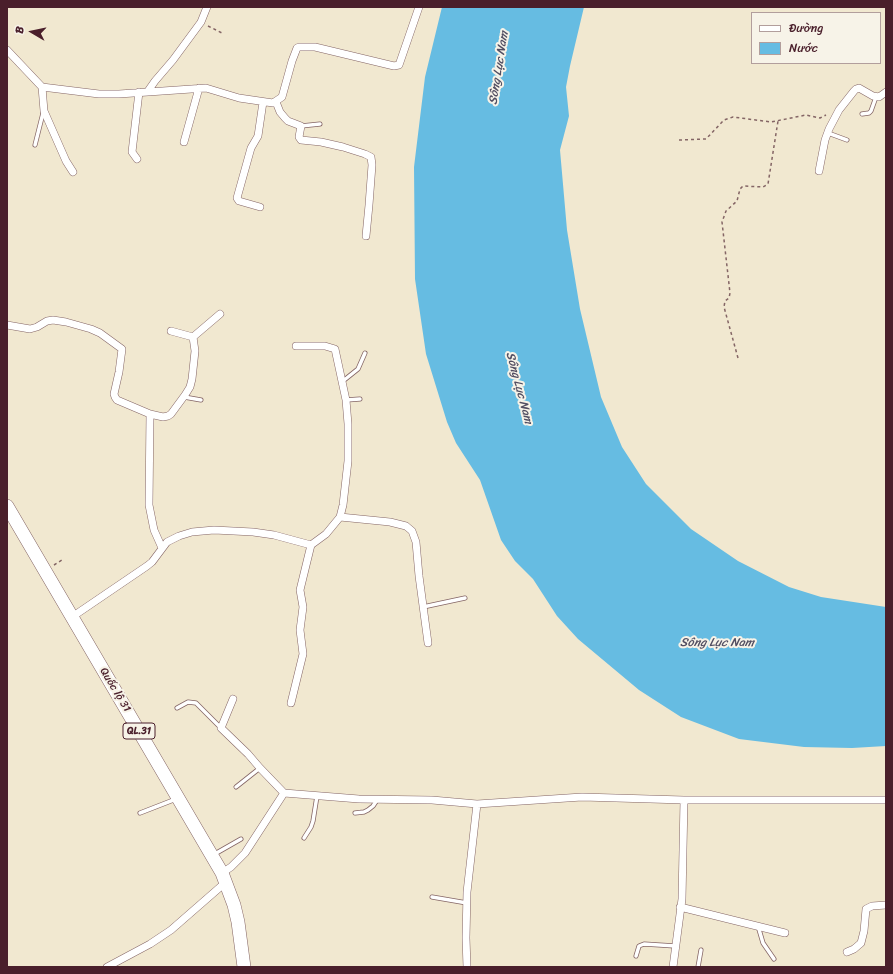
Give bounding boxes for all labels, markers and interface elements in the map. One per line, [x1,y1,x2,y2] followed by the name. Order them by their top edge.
[12,12,52,52] north arrow
[751,12,881,64] legend
[789,17,823,39] text: Đường
[10,25,30,35] text: B
[486,30,512,106] water label: Sông Lục Nam
[789,37,818,59] text: Nước
[502,350,536,426] water label: Sông Lục Nam
[680,636,754,650] water label: Sông Lục Nam
[97,665,133,715] street label: Quốc lộ 31
[123,723,155,739] road number: QL.31

